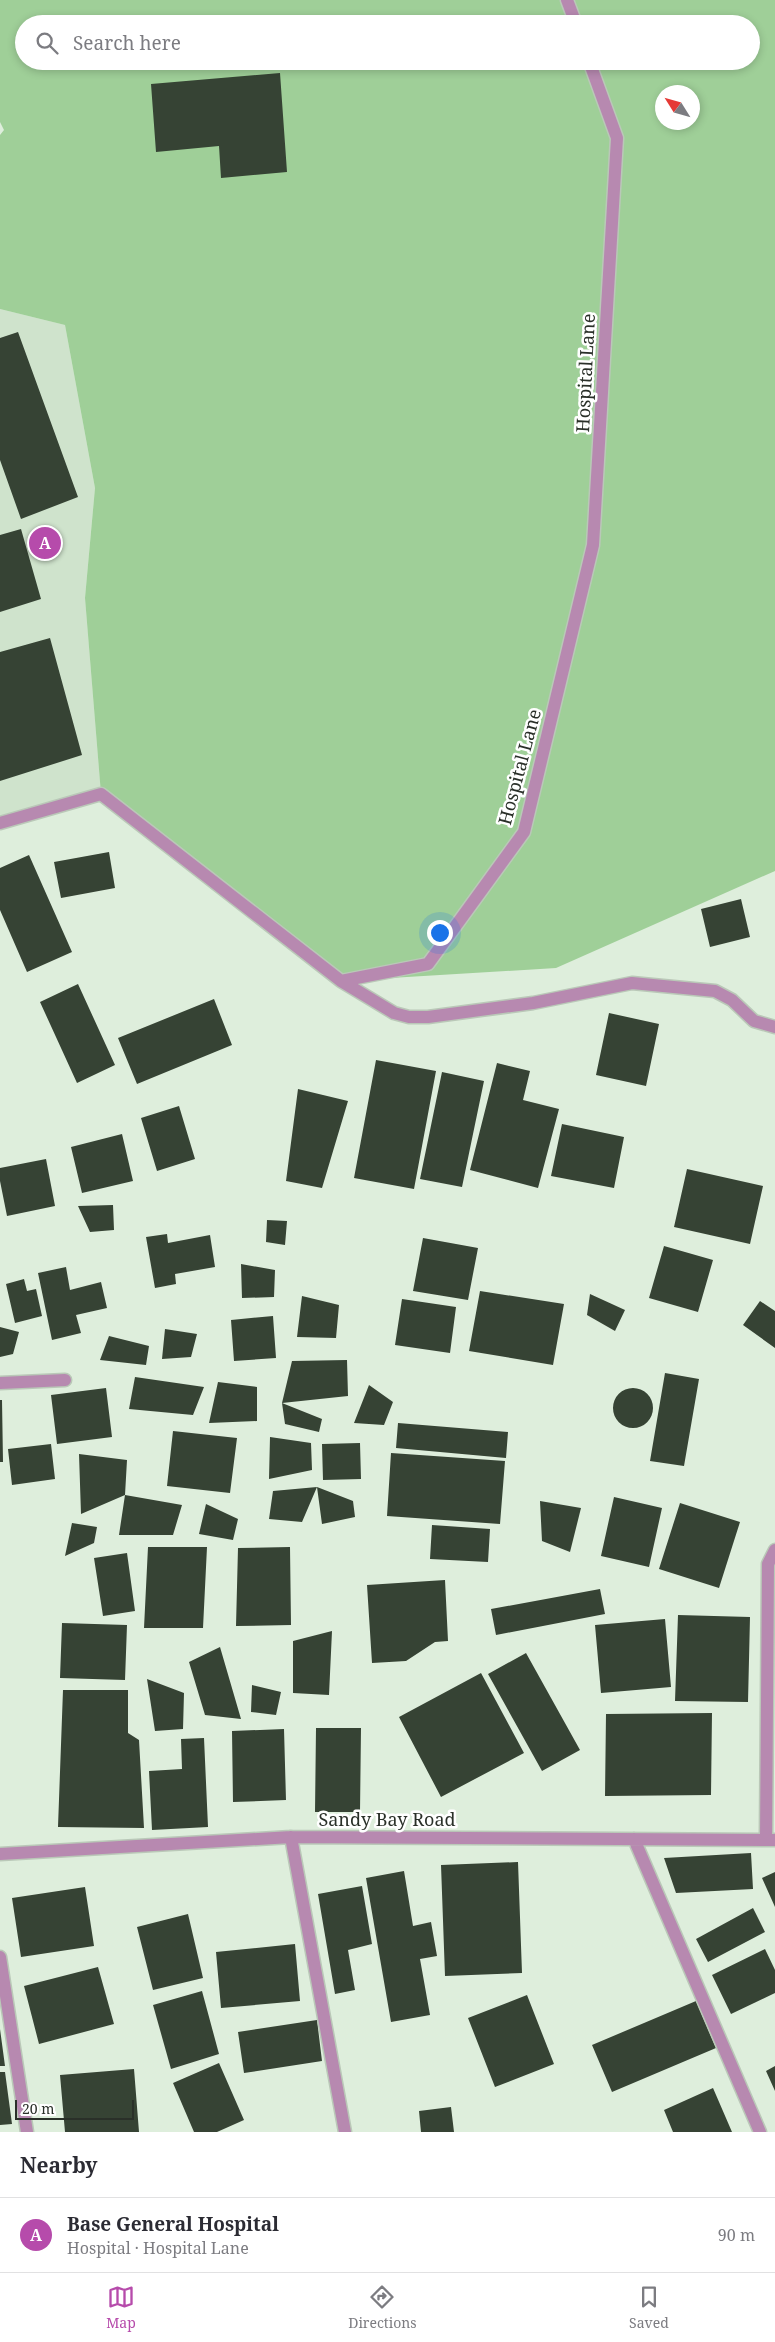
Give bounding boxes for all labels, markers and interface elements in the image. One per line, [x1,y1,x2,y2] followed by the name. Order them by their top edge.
[15,15,760,70] search box
[33,29,61,57] icon: search
[73,30,181,56] text: Search here
[655,85,700,130] north arrow
[570,313,600,433] street label: Hospital Lane
[29,524,61,562] pin: A
[492,706,546,827] street label: Hospital Lane
[427,920,453,946] your location
[318,1807,456,1831] street label: Sandy Bay Road
[15,2097,134,2120] scale bar
[22,2099,55,2118] text: 20 m
[20,2151,98,2179] text: Nearby
[67,2211,279,2237] text: Base General Hospital
[30,2224,42,2246] text: A
[718,2224,755,2246] text: 90 m
[67,2237,249,2259] text: Hospital · Hospital Lane
[106,2283,136,2332] tab: Map
[348,2283,417,2332] tab: Directions
[629,2283,669,2332] tab: Saved

